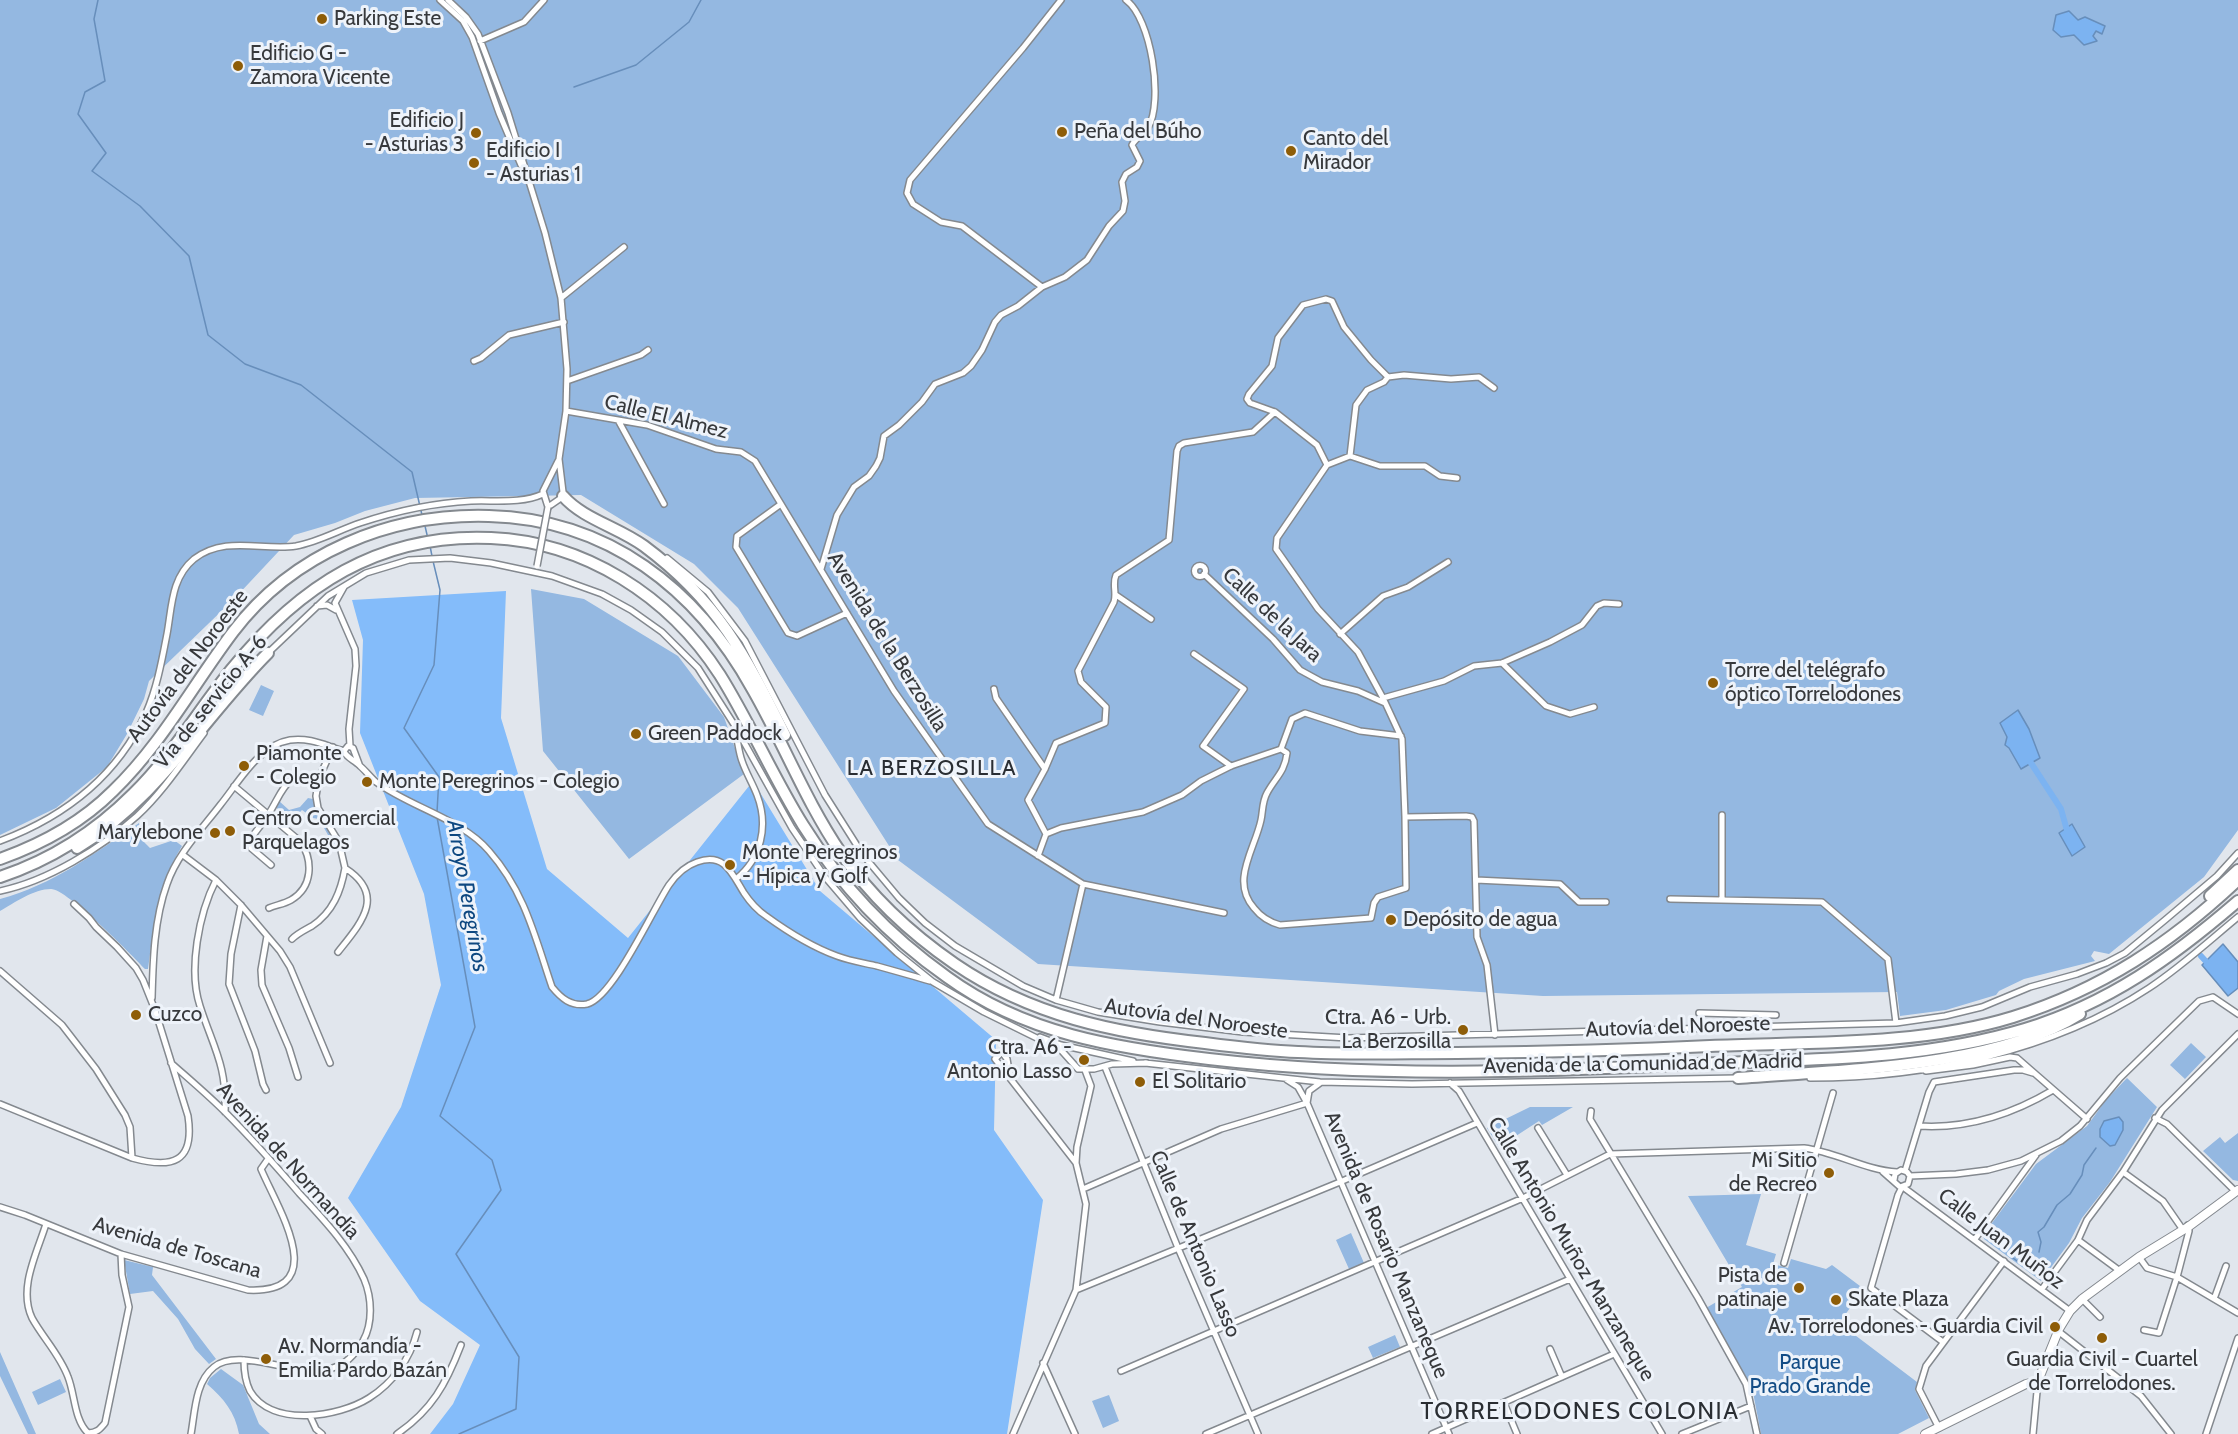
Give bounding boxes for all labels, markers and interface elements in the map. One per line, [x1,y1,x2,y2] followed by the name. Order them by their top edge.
[334,6,441,32] place label: Parking Este
[315,12,329,26] marker: Parking Este
[250,41,390,91] place label: Edificio G - Zamora Vicente
[231,59,245,73] marker: Edificio G - Zamora Vicente
[365,108,464,158] place label: Edificio J - Asturias 3
[1074,119,1201,145] place label: Peña del Búho
[1055,125,1069,139] marker: Peña del Búho
[469,126,483,140] marker: Edificio J - Asturias 3
[1303,126,1388,176] place label: Canto del Mirador
[486,138,581,188] place label: Edificio I - Asturias 1
[1284,144,1298,158] marker: Canto del Mirador
[467,156,481,170] marker: Edificio I - Asturias 1
[602,389,730,445] street label: Calle El Almez
[821,548,953,736] street label: Avenida de la Berzosilla
[1217,562,1327,668] street label: Calle de la Jara
[122,585,254,747] street label: Autovía del Noroeste
[149,630,273,774] street label: Vía de servicio A-6
[1725,658,1901,708] place label: Torre del telégrafo óptico Torrelodones
[1706,676,1720,690] marker: Torre del telégrafo óptico Torrelodones
[648,721,782,747] place label: Green Paddock
[629,727,643,741] marker: Green Paddock
[256,741,342,791] place label: Piamonte - Colegio
[847,756,1017,782] district label: LA BERZOSILLA
[237,759,251,773] marker: Piamonte - Colegio
[379,769,620,795] place label: Monte Peregrinos - Colegio
[360,775,374,789] marker: Monte Peregrinos - Colegio
[242,806,395,856] place label: Centro Comercial Parquelagos
[441,818,493,974] water label: Arroyo Peregrinos
[97,820,203,846] place label: Marylebone
[223,824,237,838] marker: Centro Comercial Parquelagos
[208,826,222,840] marker: Marylebone
[742,840,898,890] place label: Monte Peregrinos - Hípica y Golf
[723,858,737,872] marker: Monte Peregrinos - Hípica y Golf
[1403,907,1557,933] place label: Depósito de agua
[1384,913,1398,927] marker: Depósito de agua
[1103,994,1289,1044] street label: Autovía del Noroeste
[148,1002,202,1028] place label: Cuzco
[1325,1005,1451,1055] place label: Ctra. A6 - Urb. La Berzosilla
[129,1008,143,1022] marker: Cuzco
[1585,1011,1771,1043] street label: Autovía del Noroeste
[1456,1023,1470,1037] marker: Ctra. A6 - Urb. La Berzosilla
[947,1035,1072,1085] place label: Ctra. A6 - Antonio Lasso
[1483,1049,1803,1079] street label: Avenida de la Comunidad de Madrid
[1077,1053,1091,1067] marker: Ctra. A6 - Antonio Lasso
[1152,1069,1246,1095] place label: El Solitario
[1133,1075,1147,1089] marker: El Solitario
[211,1078,365,1244] street label: Avenida de Normandía
[1318,1108,1454,1382] street label: Avenida de Rosario Manzaneque
[1482,1112,1660,1386] street label: Calle Antonio Muñoz Manzaneque
[1144,1147,1246,1341] street label: Calle de Antonio Lasso
[1729,1148,1817,1198] place label: Mi Sitio de Recreo
[1822,1166,1836,1180] marker: Mi Sitio de Recreo
[1933,1183,2069,1295] street label: Calle Juan Muñoz
[90,1212,264,1284] street label: Avenida de Toscana
[1717,1263,1787,1313] place label: Pista de patinaje
[1792,1281,1806,1295] marker: Pista de patinaje
[1848,1287,1949,1313] place label: Skate Plaza
[1829,1293,1843,1307] marker: Skate Plaza
[1768,1314,2043,1340] place label: Av. Torrelodones - Guardia Civil
[2048,1320,2062,1334] marker: Av. Torrelodones - Guardia Civil
[2095,1331,2109,1345] marker: Guardia Civil - Cuartel de Torrelodones.
[278,1334,447,1384] place label: Av. Normandía - Emilia Pardo Bazán
[2006,1347,2198,1397] place label: Guardia Civil - Cuartel de Torrelodones.
[1749,1350,1871,1400] park label: Parque Prado Grande
[259,1352,273,1366] marker: Av. Normandía - Emilia Pardo Bazán
[1420,1398,1740,1426] district label: TORRELODONES COLONIA

